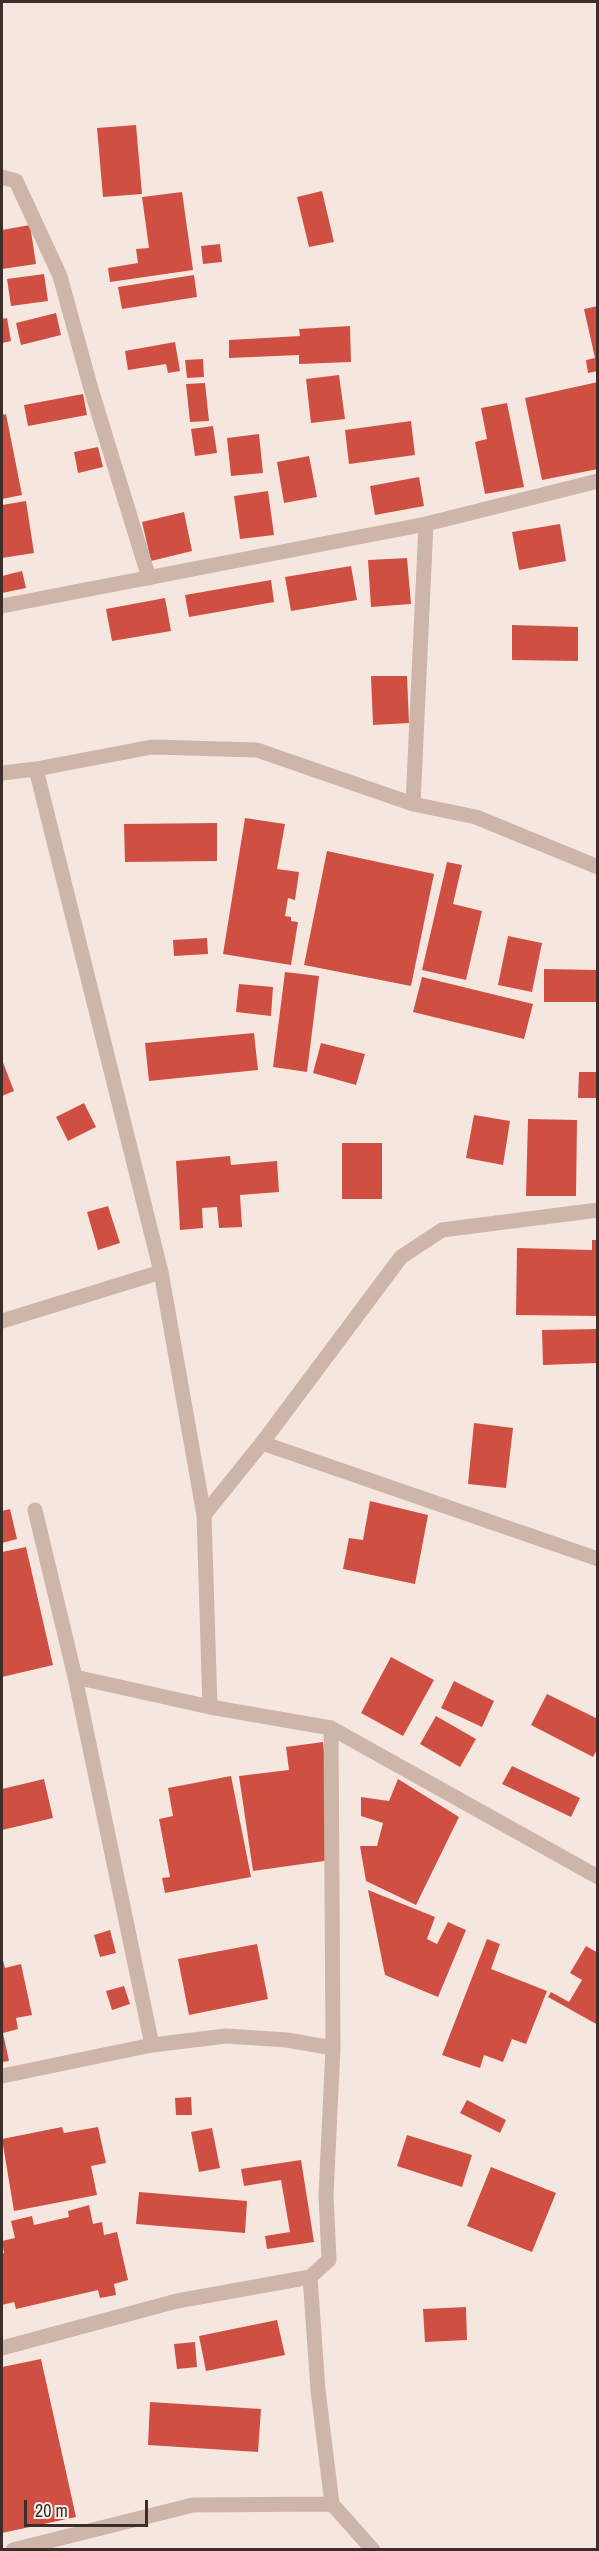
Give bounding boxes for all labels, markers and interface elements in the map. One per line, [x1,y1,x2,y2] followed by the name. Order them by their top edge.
[27,2488,152,2526] scale bar
[35,2498,68,2523] text: 20 m

